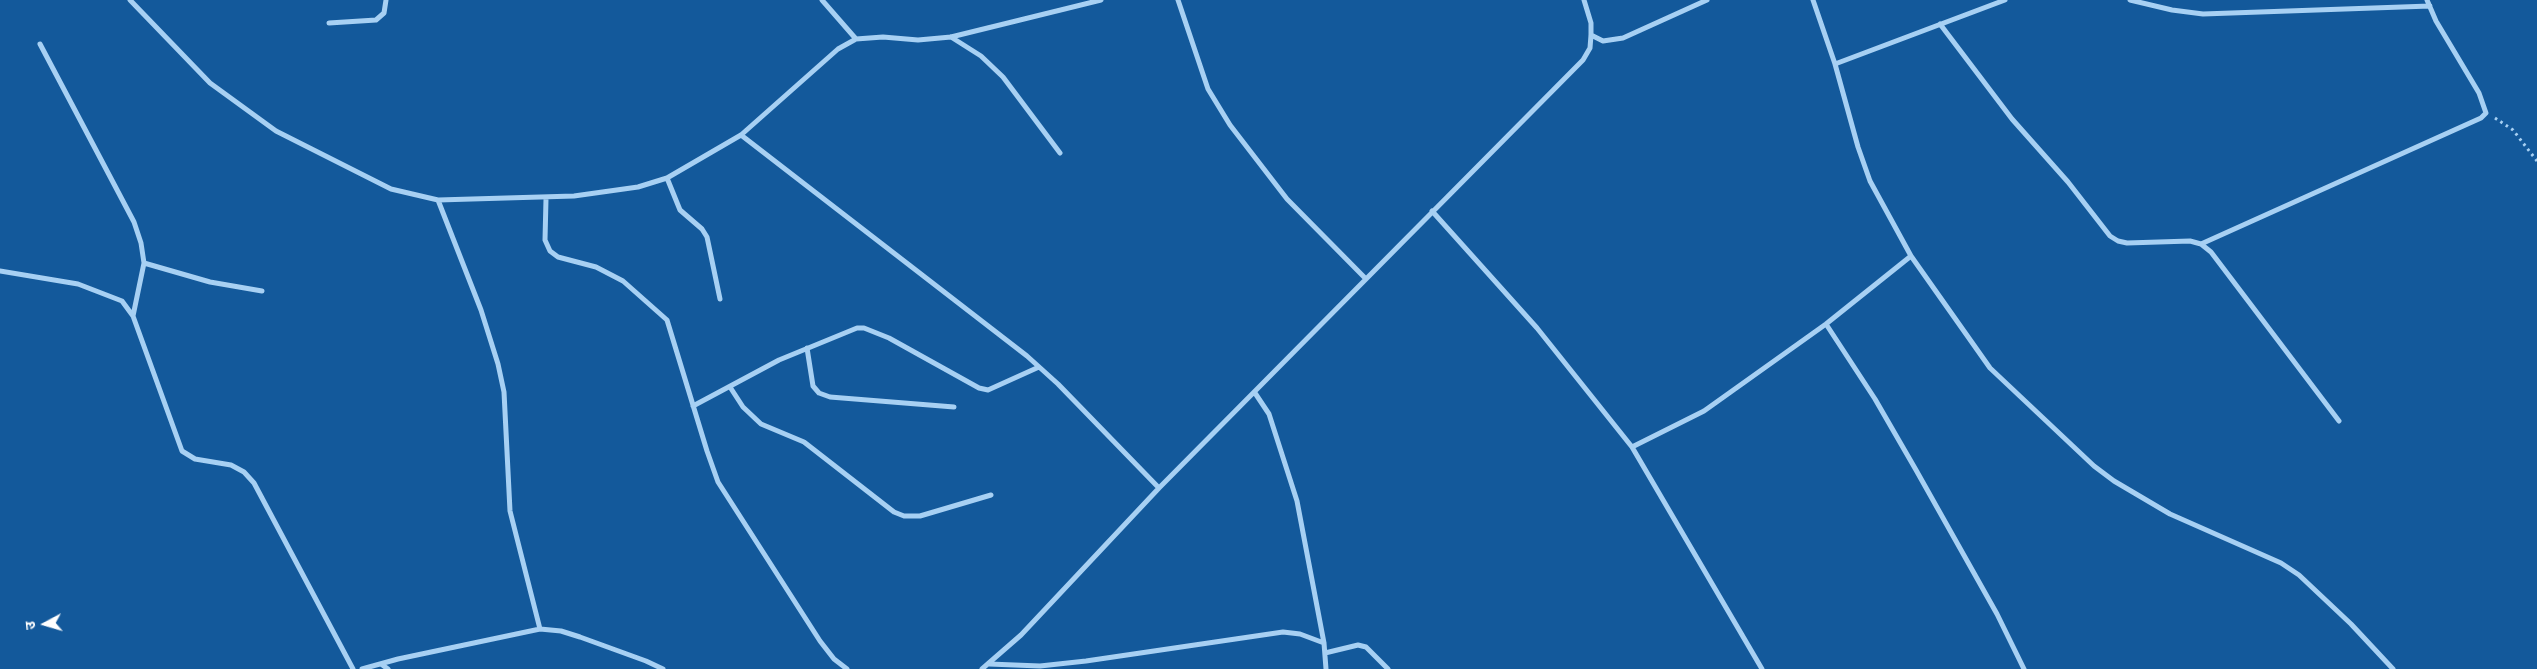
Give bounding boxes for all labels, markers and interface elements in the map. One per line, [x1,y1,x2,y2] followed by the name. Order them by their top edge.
[20,599,70,649] north arrow
[21,621,38,631] text: उ

